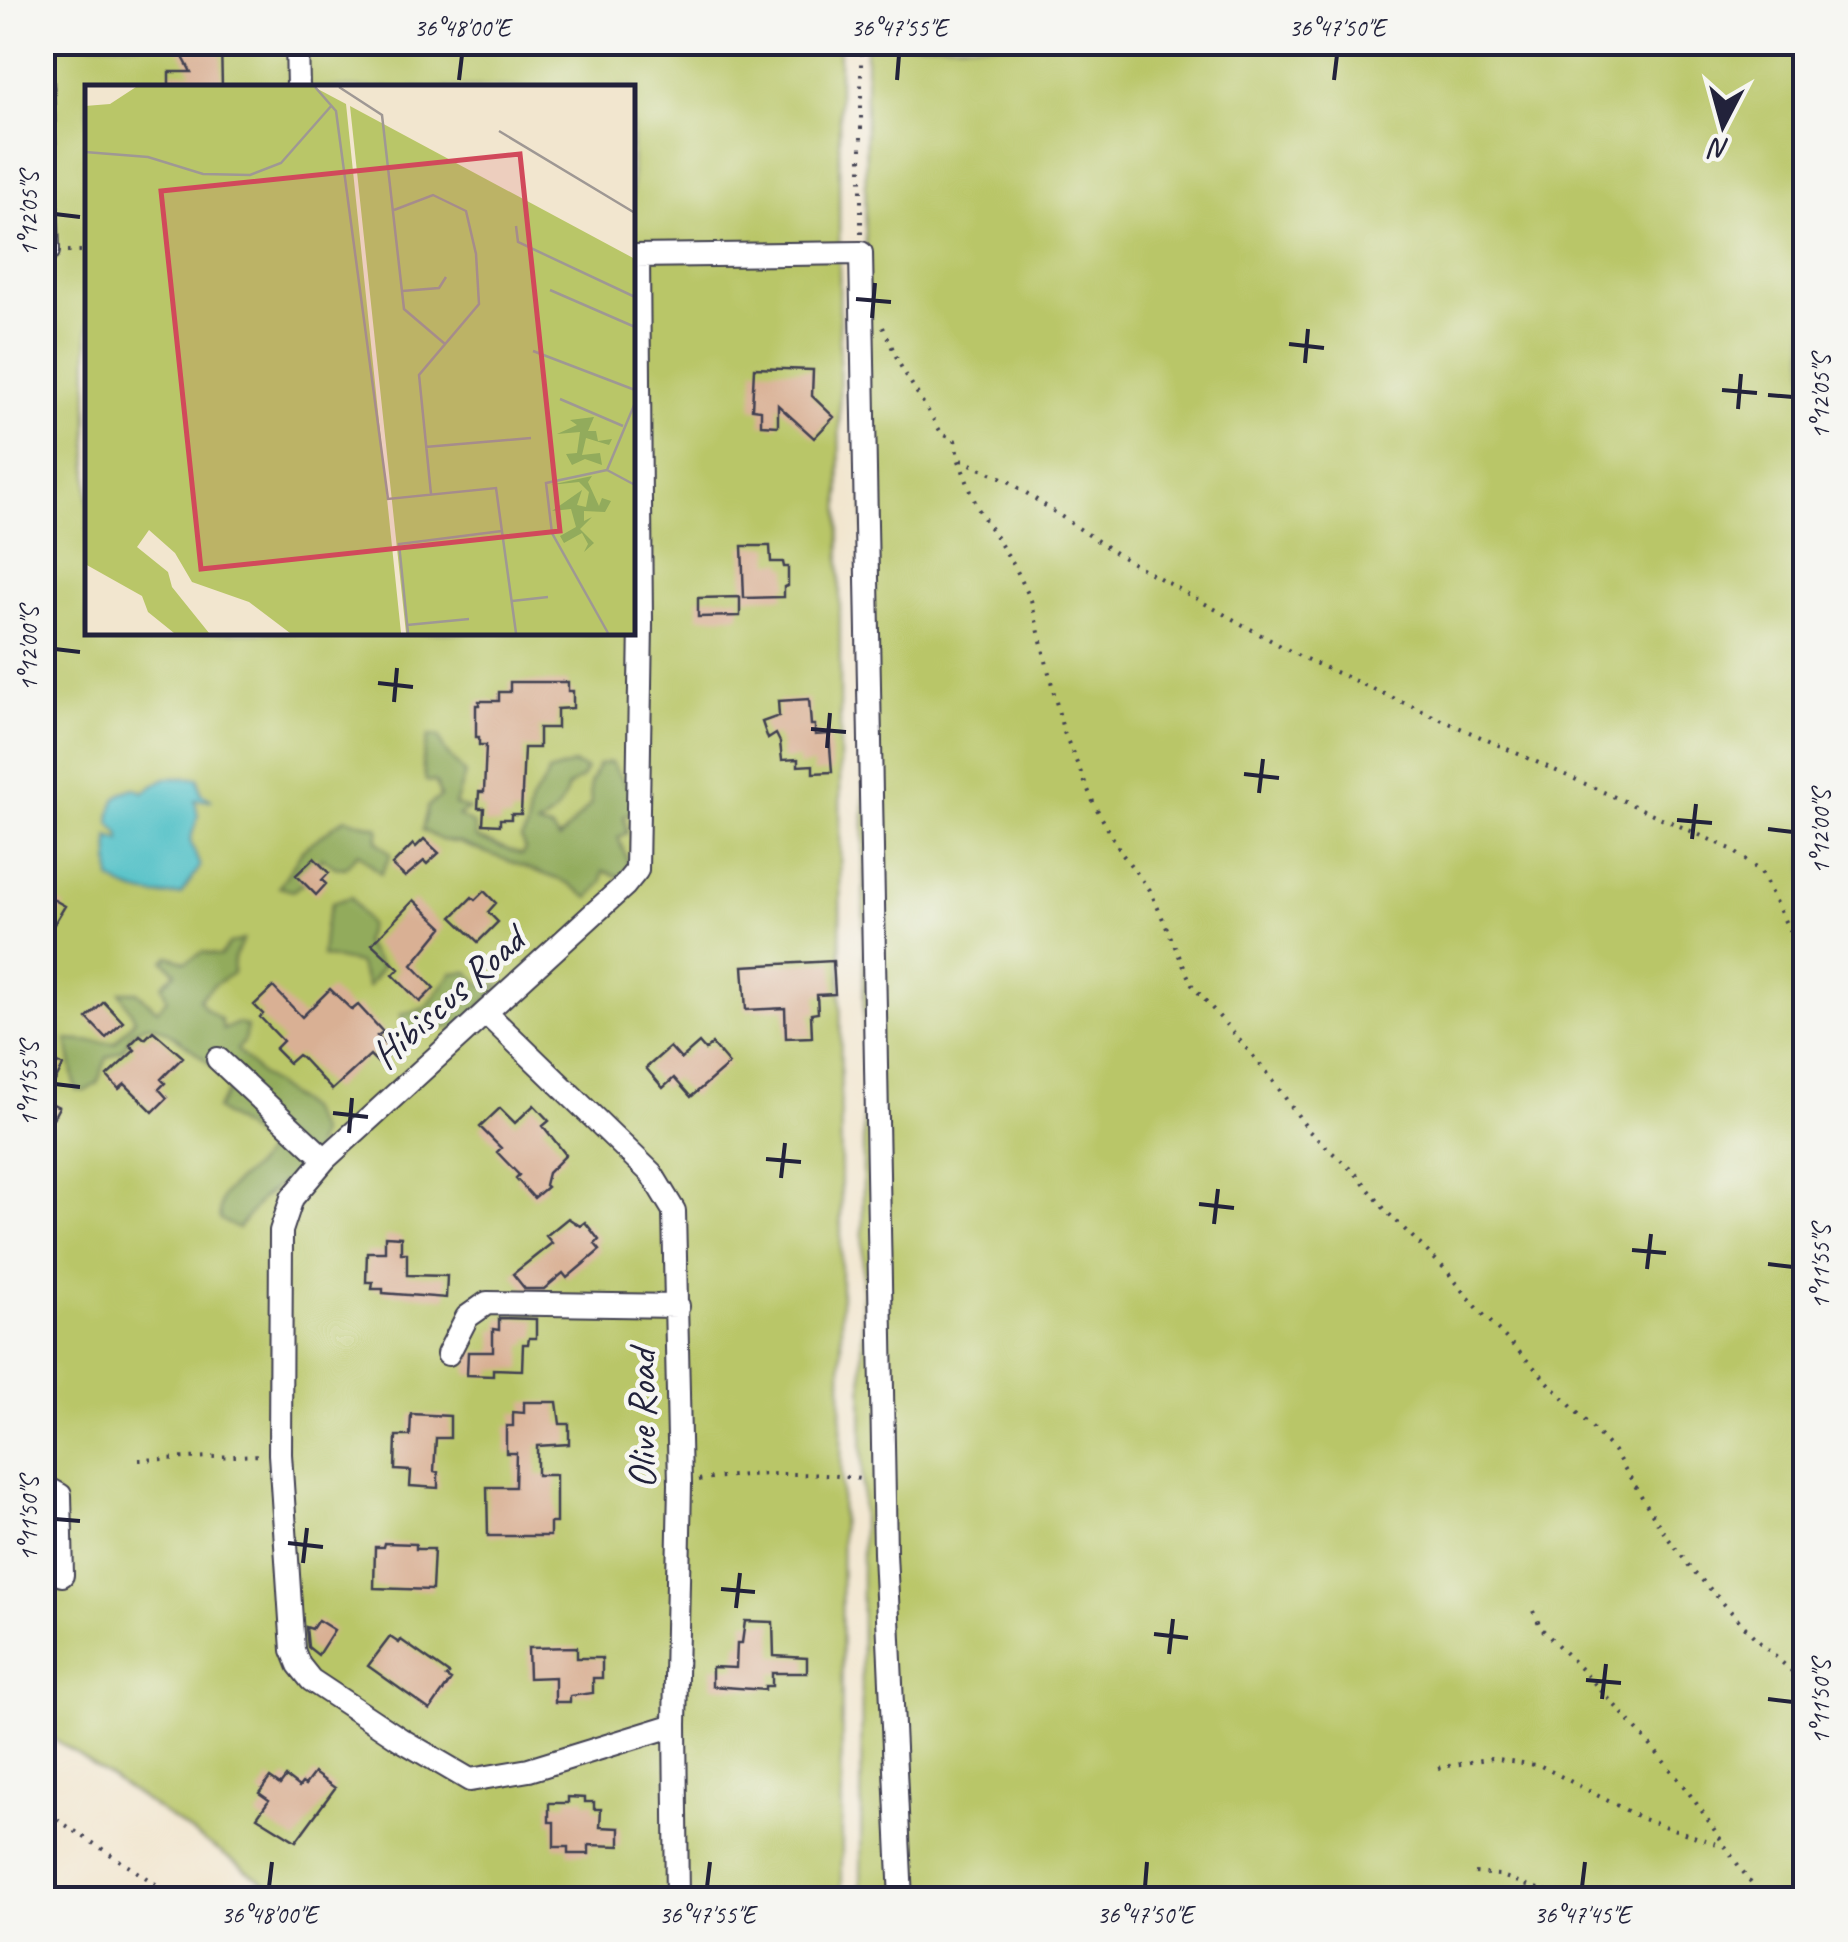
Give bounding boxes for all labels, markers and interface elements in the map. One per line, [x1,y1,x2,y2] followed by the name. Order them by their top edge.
[414,12,513,44] text: 36°48'00"E
[851,12,950,44] text: 36°47'55"E
[1289,12,1388,44] text: 36°47'50"E
[1673,75,1773,175] north arrow
[85,85,635,635] inset map
[1705,131,1731,168] text: N
[13,167,45,256] text: 1°12'05"S
[1805,350,1837,439] text: 1°12'05"S
[13,602,45,691] text: 1°12'00"S
[1805,785,1837,874] text: 1°12'00"S
[361,912,539,1080] street label: Hibiscus Road
[13,1037,45,1126] text: 1°11'55"S
[1805,1220,1837,1309] text: 1°11'55"S
[617,1344,667,1489] street label: Olive Road
[13,1472,45,1561] text: 1°11'50"S
[1805,1655,1837,1744] text: 1°11'50"S
[221,1899,320,1931] text: 36°48'00"E
[659,1899,758,1931] text: 36°47'55"E
[1097,1899,1196,1931] text: 36°47'50"E
[1534,1899,1633,1931] text: 36°47'45"E

